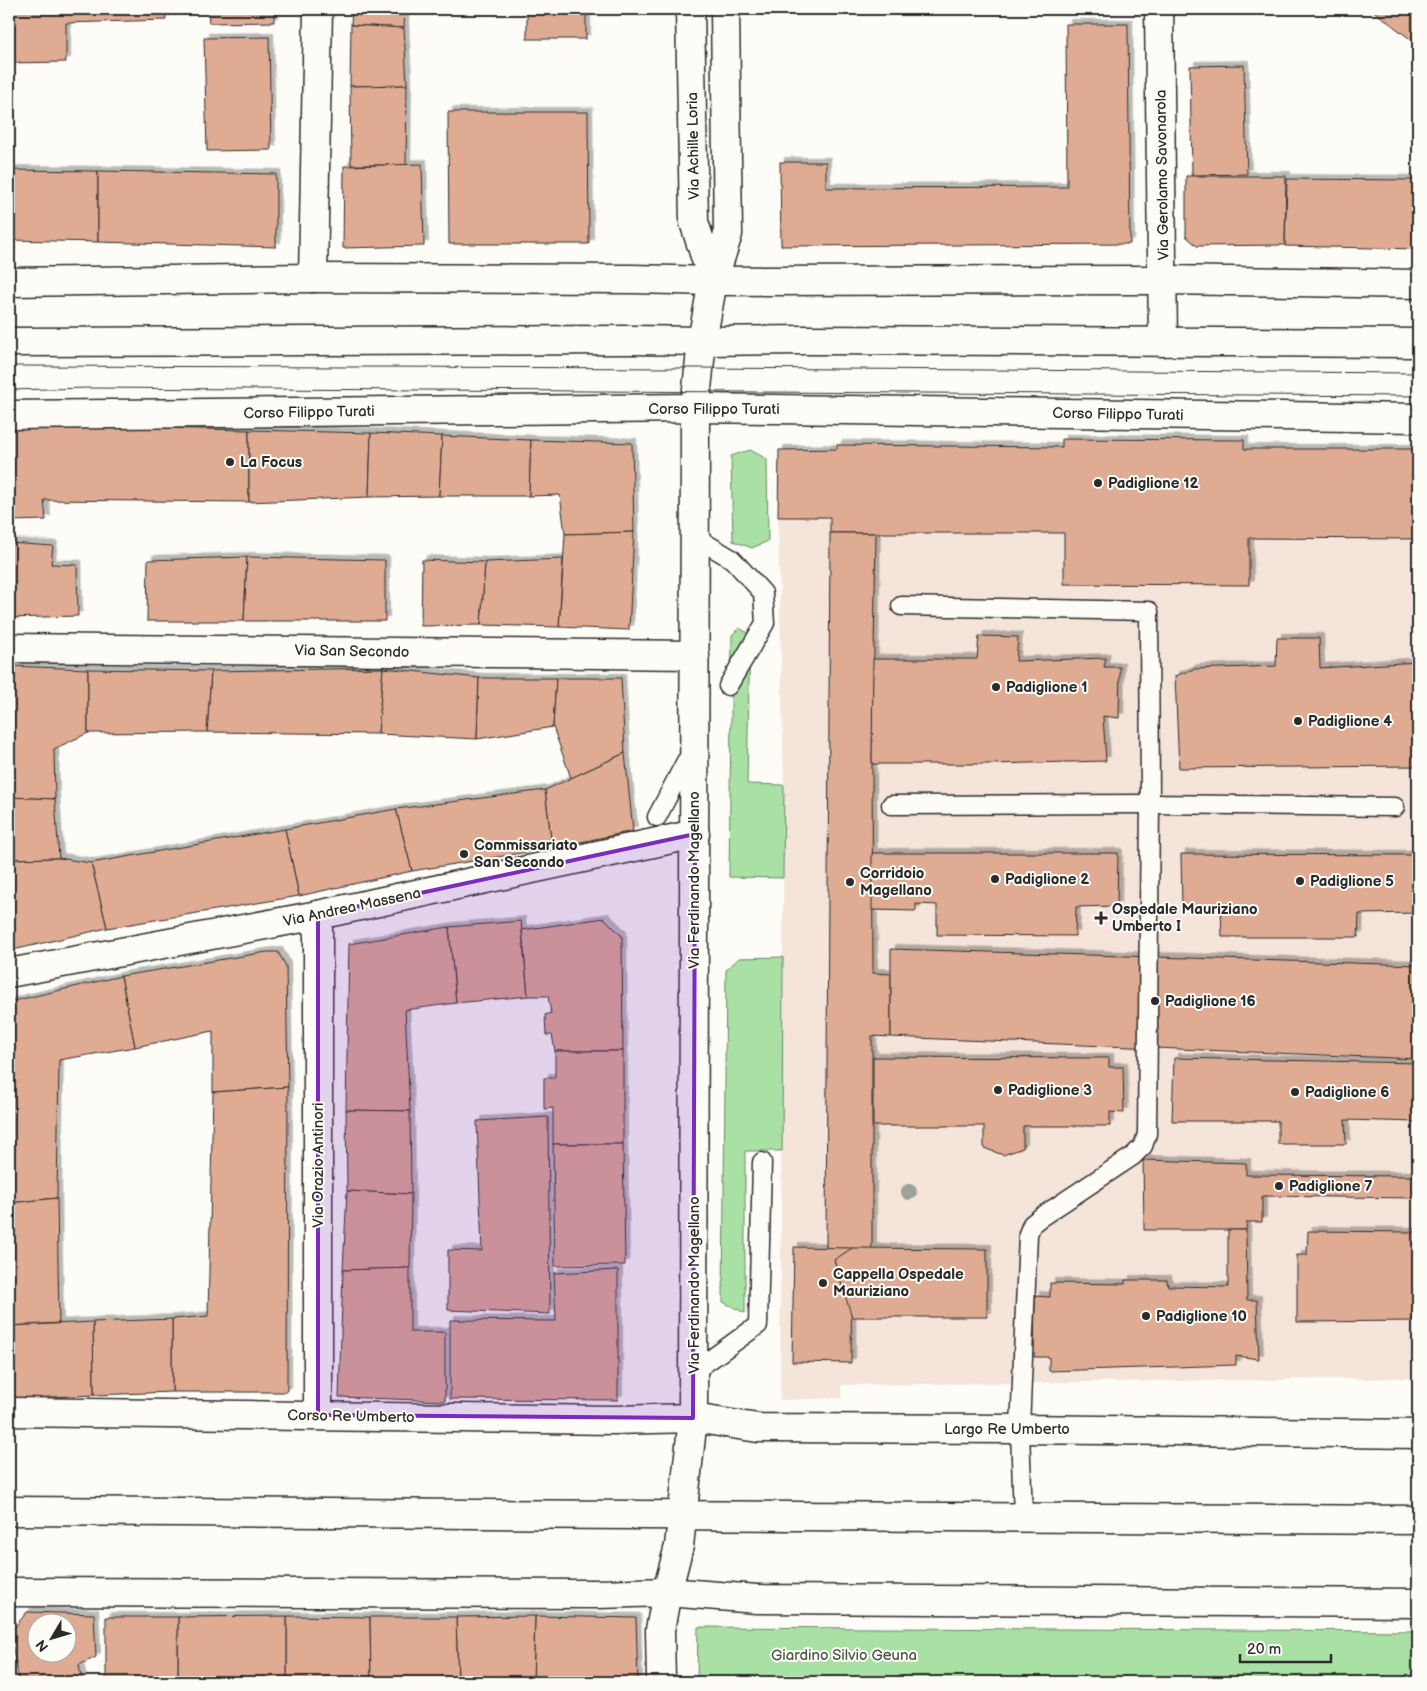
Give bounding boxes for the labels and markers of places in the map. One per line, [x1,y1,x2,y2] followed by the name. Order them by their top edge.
[240,453,302,472] place label: La Focus
[224,456,236,468] marker: La Focus
[1108,474,1199,493] place label: Padiglione 12
[1092,477,1104,489] marker: Padiglione 12
[1006,678,1088,697] place label: Padiglione 1
[990,681,1002,693] marker: Padiglione 1
[1308,712,1392,731] place label: Padiglione 4
[1292,715,1304,727] marker: Padiglione 4
[474,836,578,872] place label: Commissariato San Secondo
[458,848,470,860] marker: Commissariato San Secondo
[860,864,932,900] place label: Corridoio Magellano
[1005,870,1089,889] place label: Padiglione 2
[1310,872,1394,891] place label: Padiglione 5
[989,873,1001,885] marker: Padiglione 2
[1294,875,1306,887] marker: Padiglione 5
[844,876,856,888] marker: Corridoio Magellano
[1112,900,1258,936] place label: Ospedale Mauriziano Umberto I
[1094,911,1108,925] marker: Ospedale Mauriziano Umberto I
[1165,992,1256,1011] place label: Padiglione 16
[1149,995,1161,1007] marker: Padiglione 16
[1008,1081,1092,1100] place label: Padiglione 3
[1305,1083,1389,1102] place label: Padiglione 6
[992,1084,1004,1096] marker: Padiglione 3
[1289,1086,1301,1098] marker: Padiglione 6
[1289,1177,1373,1196] place label: Padiglione 7
[1273,1180,1285,1192] marker: Padiglione 7
[833,1265,964,1301] place label: Cappella Ospedale Mauriziano
[817,1277,829,1289] marker: Cappella Ospedale Mauriziano
[1156,1307,1247,1326] place label: Padiglione 10
[1140,1310,1152,1322] marker: Padiglione 10

